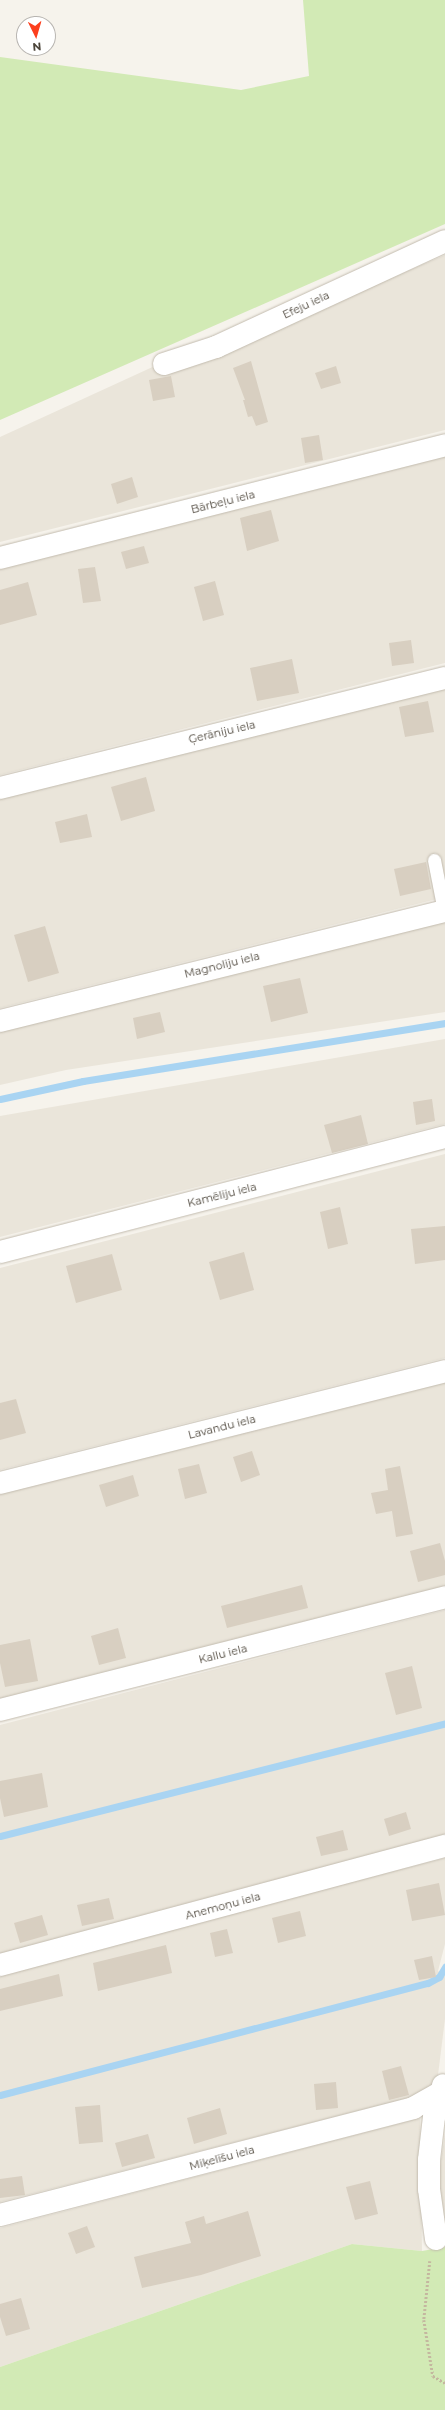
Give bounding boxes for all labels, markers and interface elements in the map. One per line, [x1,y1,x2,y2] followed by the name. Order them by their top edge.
[16,16,56,56] north arrow
[32,40,42,54] text: N
[281,288,331,322] street label: Efeju iela
[190,488,256,516] street label: Bārbeļu iela
[187,718,257,746] street label: Ģerāniju iela
[183,949,261,981] street label: Magnoliju iela
[186,1180,258,1210] street label: Kamēliju iela
[187,1412,257,1442] street label: Lavandu iela
[197,1642,249,1666] street label: Kallu iela
[184,1890,262,1922] street label: Anemoņu iela
[188,2143,256,2173] street label: Miķelīšu iela

